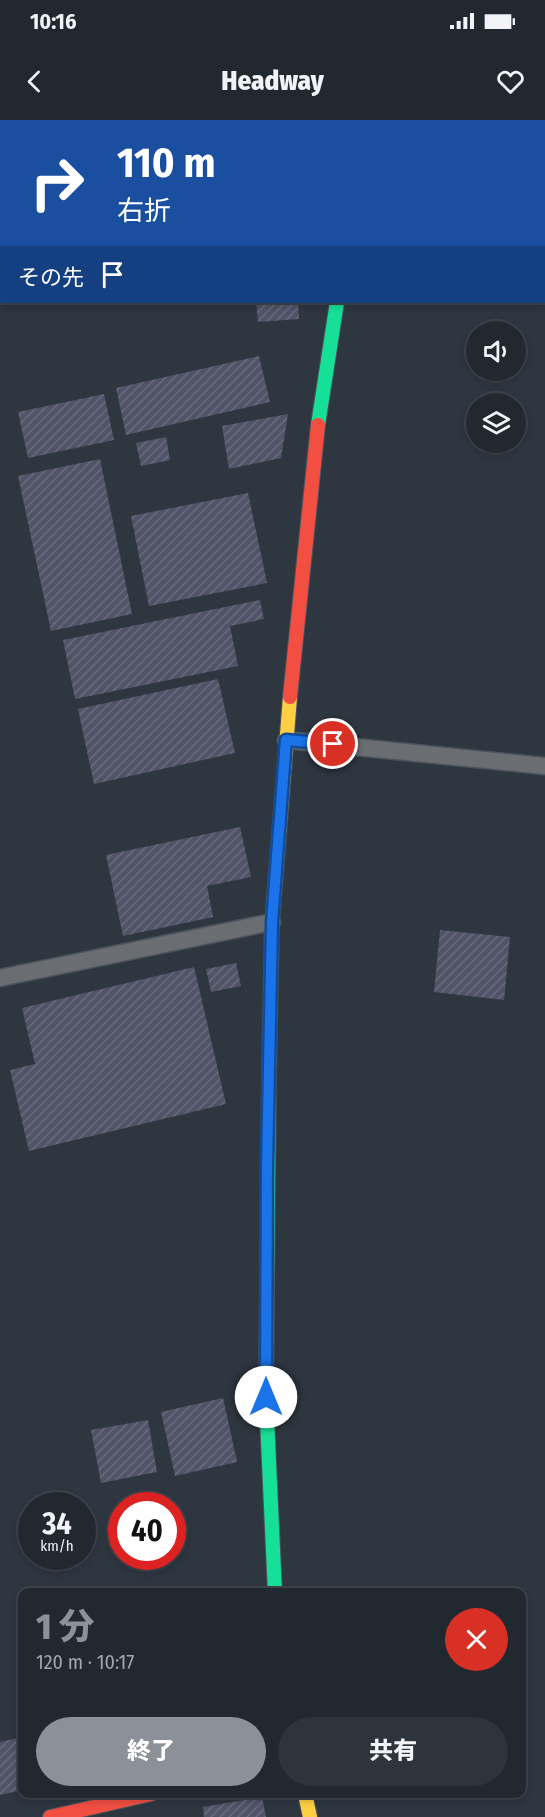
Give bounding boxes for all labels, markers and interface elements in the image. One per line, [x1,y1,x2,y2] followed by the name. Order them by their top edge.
[30,8,76,35] text: 10:16
[18,65,51,98] icon: back
[221,65,324,97] text: Headway
[494,65,527,98] icon: heart
[117,138,216,188] text: 110 m
[18,144,96,222] icon: right
[117,195,171,227] text: 右折
[96,258,129,291] icon: arrive
[18,264,84,291] text: その先
[466,321,526,453] map controls
[466,321,526,381] button: sound
[466,393,526,453] button: layers
[307,718,358,769] pin
[316,727,349,760] icon: arrive
[234,1365,298,1429] position arrow
[108,1492,186,1570] speed limit sign: 40
[42,1506,72,1542] text: 34
[40,1537,74,1555] text: km/h
[36,1605,95,1649] text: 1 分
[445,1608,508,1671] button: close
[36,1650,134,1674] text: 120 m · 10:17
[36,1717,266,1786] button: 終了
[278,1717,508,1786] button: 共有

